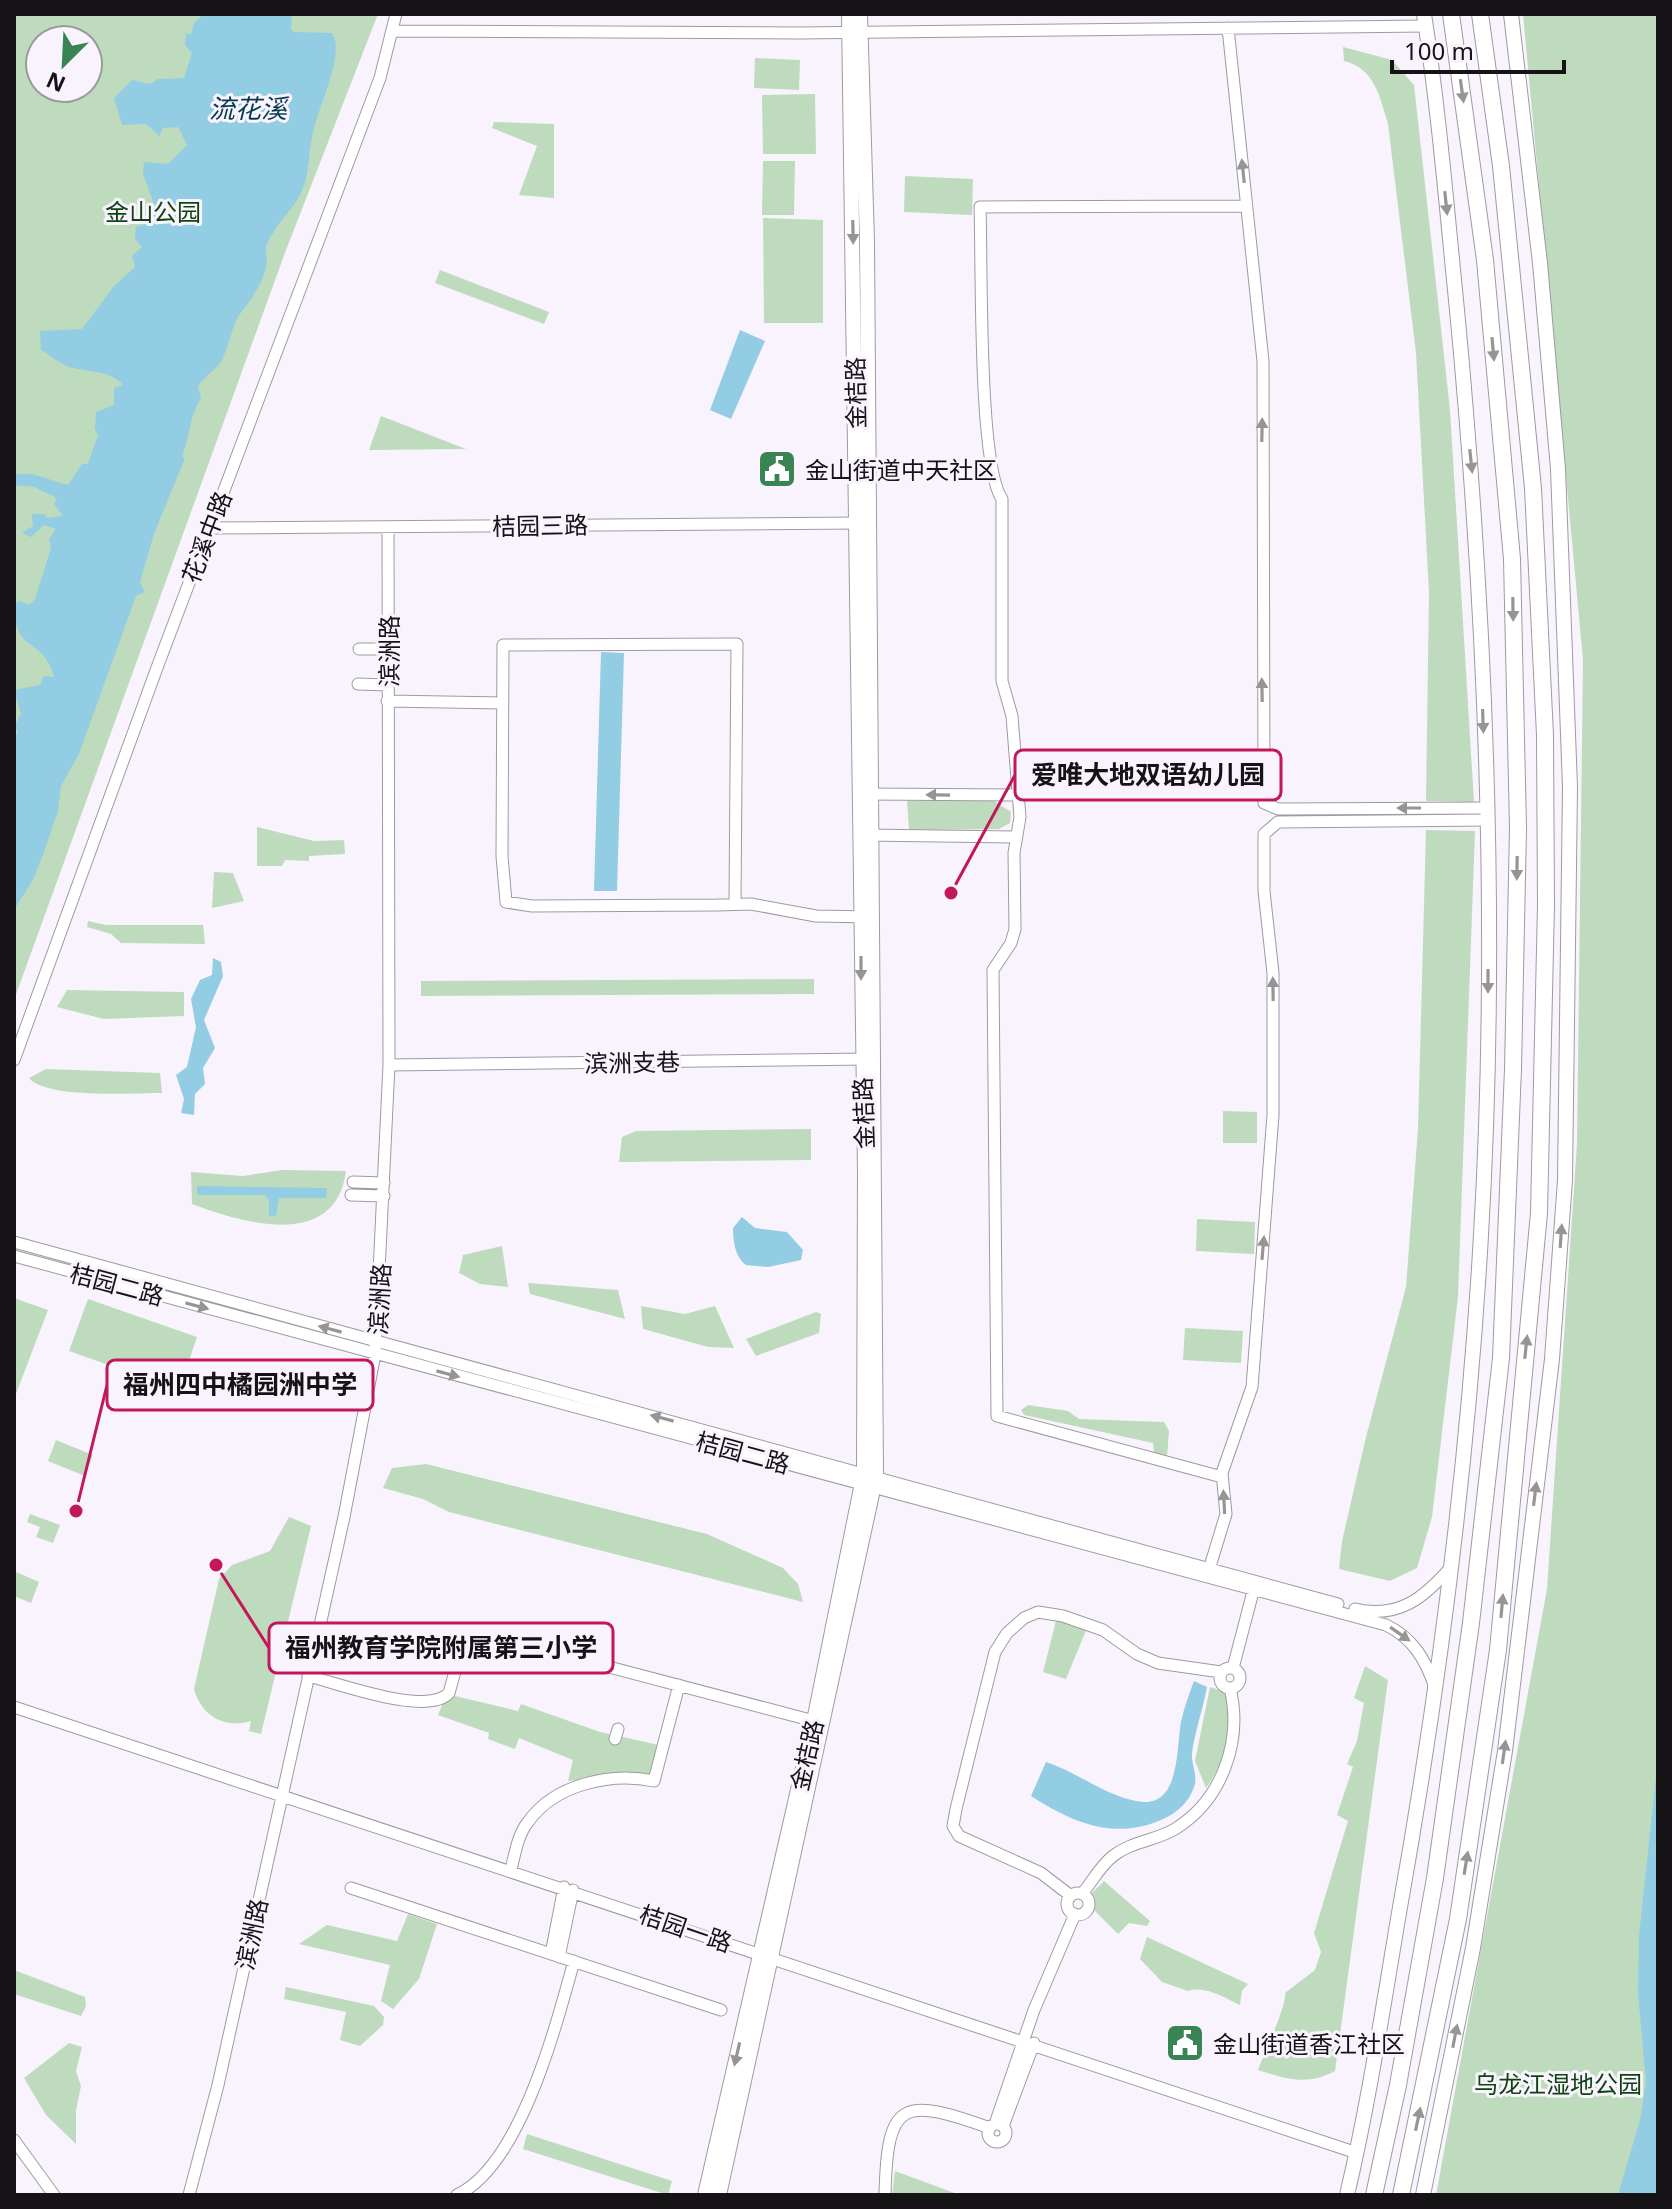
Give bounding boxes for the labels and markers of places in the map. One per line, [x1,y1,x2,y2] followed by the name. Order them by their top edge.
[756,448,798,490] public building icon: 金山街道中天社区
[805,453,997,486] place label: 金山街道中天社区
[1015,750,1281,800] callout: 爱唯大地双语幼儿园
[107,1360,373,1410] callout: 福州四中橘园洲中学
[269,1623,613,1673] callout: 福州教育学院附属第三小学
[1164,2022,1206,2064] public building icon: 金山街道香江社区
[1213,2027,1405,2060] place label: 金山街道香江社区

